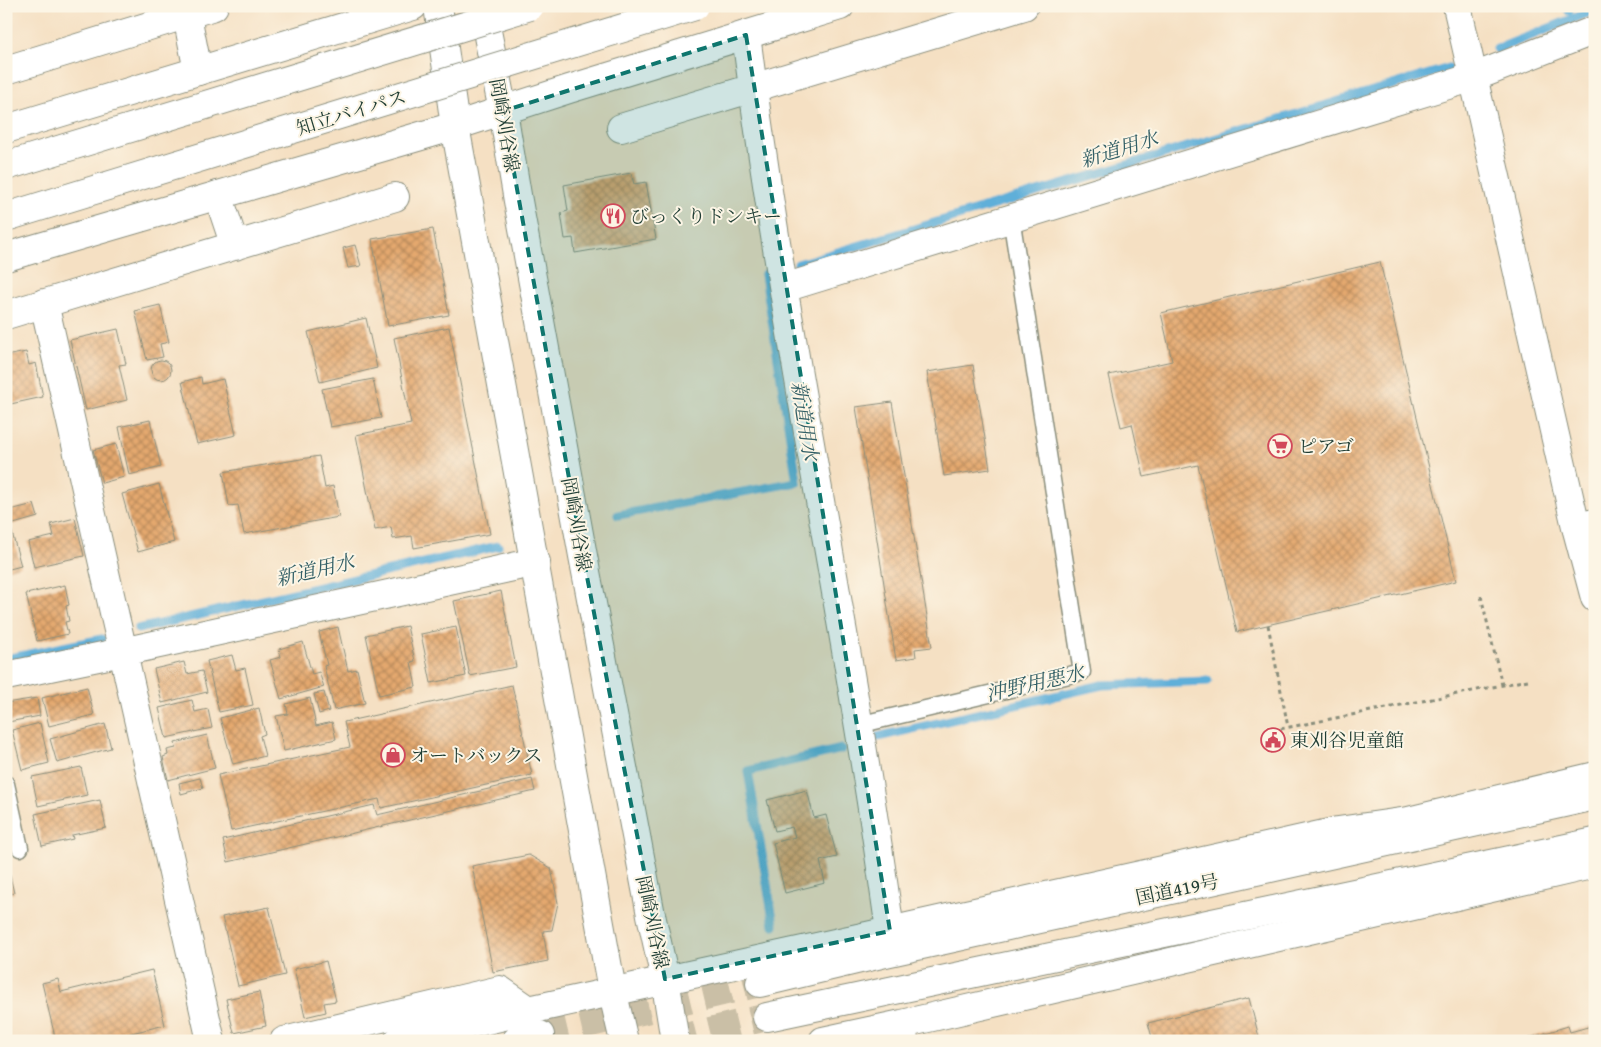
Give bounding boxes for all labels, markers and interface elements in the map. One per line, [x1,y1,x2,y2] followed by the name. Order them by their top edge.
[483,76,527,174] street label: 岡崎刈谷線
[293,82,409,142] street label: 知立バイパス
[1076,122,1163,174] water label: 新道用水
[630,202,782,230] place label: びっくりドンキー
[600,203,626,229] restaurant icon: びっくりドンキー
[785,379,826,465] water label: 新道用水
[1298,432,1354,460] place label: ピアゴ
[1267,433,1293,459] supermarket icon: ピアゴ
[555,475,599,573] street label: 岡崎刈谷線
[273,546,359,593] water label: 新道用水
[983,657,1089,708] water label: 沖野用悪水
[1290,726,1404,754] place label: 東刈谷児童館
[1260,727,1286,753] public building icon: 東刈谷児童館
[410,741,542,769] place label: オートバックス
[380,742,406,768] shop icon: オートバックス
[1133,867,1221,911] street label: 国道419号
[629,873,677,971] street label: 岡崎刈谷線

